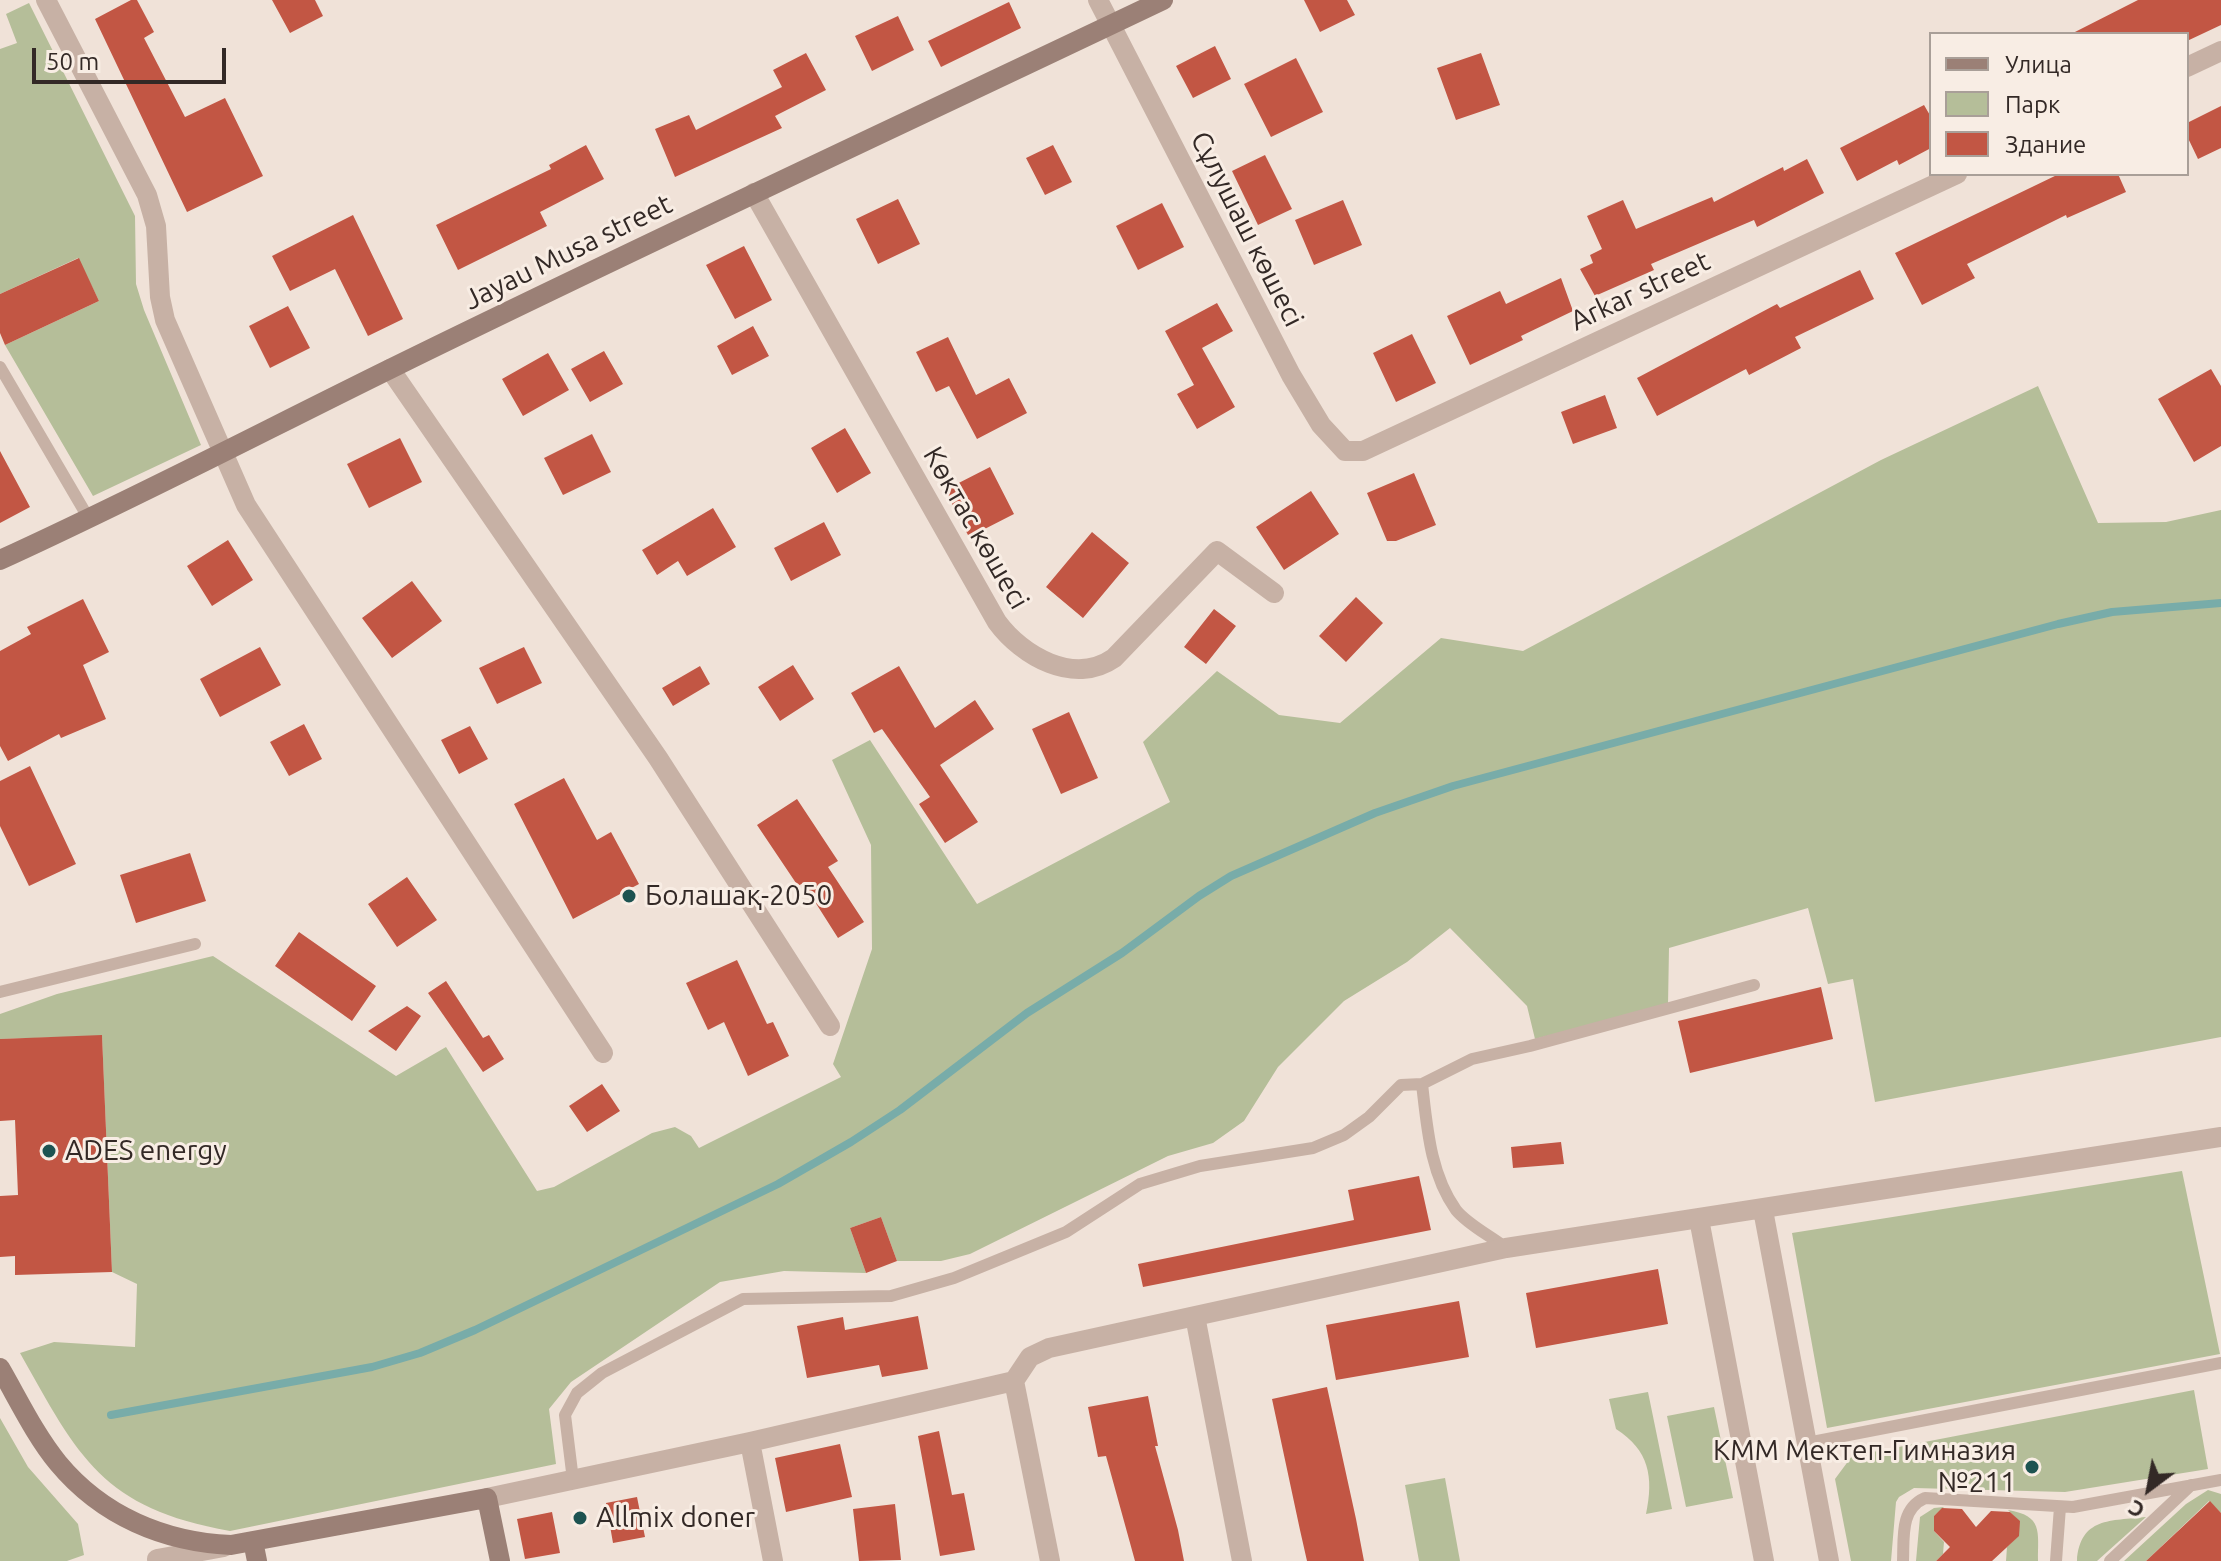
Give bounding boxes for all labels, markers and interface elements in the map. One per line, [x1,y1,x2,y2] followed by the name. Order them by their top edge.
[36,32,230,82] scale bar
[1929,32,2189,176] legend
[46,48,99,75] text: 50 m
[2005,51,2072,78] text: Улица
[2005,91,2060,118] text: Парк
[1183,126,1311,332] street label: Сұлушаш көшесі
[2005,131,2086,158] text: Здание
[458,187,678,317] street label: Jayau Musa street
[1565,244,1715,338] street label: Arkar street
[916,441,1036,615] street label: Көктас көшесі
[645,879,832,913] place label: Болашақ-2050
[620,887,638,905] marker: Болашақ-2050
[65,1134,227,1168] place label: ADES energy
[40,1142,58,1160] marker: ADES energy
[1713,1434,2016,1500] place label: КММ Мектеп-Гимназия №211
[2109,1449,2189,1529] north arrow
[2023,1458,2041,1476] marker: КММ Мектеп-Гимназия №211
[2123,1495,2149,1524] text: С
[596,1501,755,1535] place label: Allmix doner
[571,1509,589,1527] marker: Allmix doner

